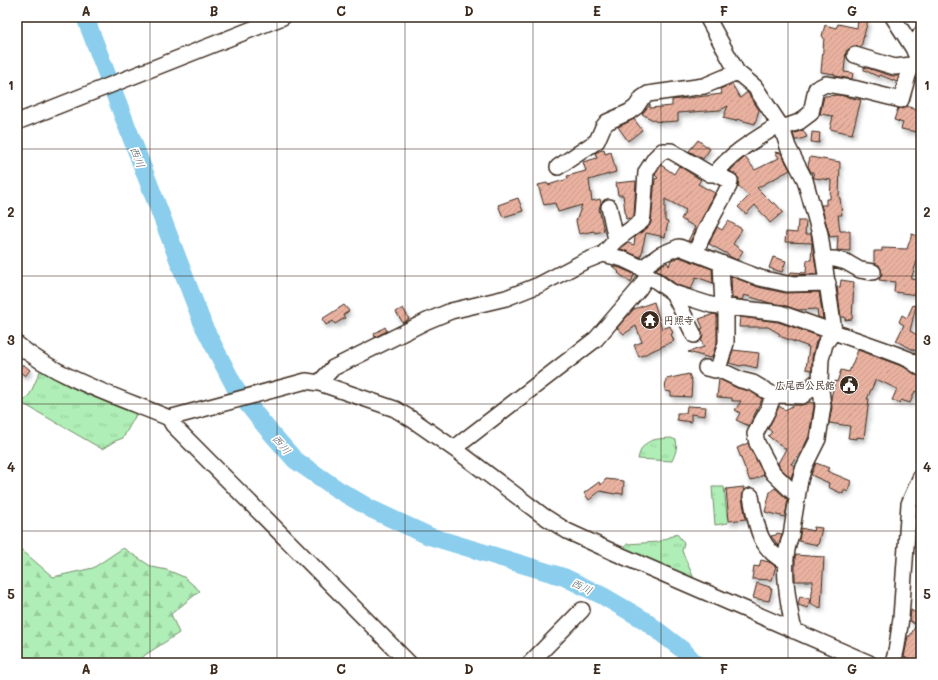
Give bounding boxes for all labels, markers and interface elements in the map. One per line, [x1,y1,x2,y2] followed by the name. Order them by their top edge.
[81,2,91,19] text: A
[210,2,219,19] text: B
[336,2,346,19] text: C
[464,2,474,19] text: D
[593,2,601,19] text: E
[720,2,728,19] text: F
[847,2,857,19] text: G
[8,76,14,93] text: 1
[924,76,930,93] text: 1
[127,144,149,170] water label: 西川
[7,203,15,220] text: 2
[923,203,931,220] text: 2
[639,309,661,331] temple icon: 円照寺
[664,313,694,327] place label: 円照寺
[7,331,15,348] text: 3
[923,331,931,348] text: 3
[838,374,860,396] public building icon: 広尾西公民館
[775,378,835,392] place label: 広尾西公民館
[269,431,295,457] water label: 西川
[7,458,15,475] text: 4
[923,458,931,475] text: 4
[569,574,595,598] water label: 西川
[7,585,15,602] text: 5
[923,585,931,602] text: 5
[81,660,91,677] text: A
[210,660,219,677] text: B
[336,660,346,677] text: C
[464,660,474,677] text: D
[593,660,601,677] text: E
[720,660,728,677] text: F
[847,660,857,677] text: G

